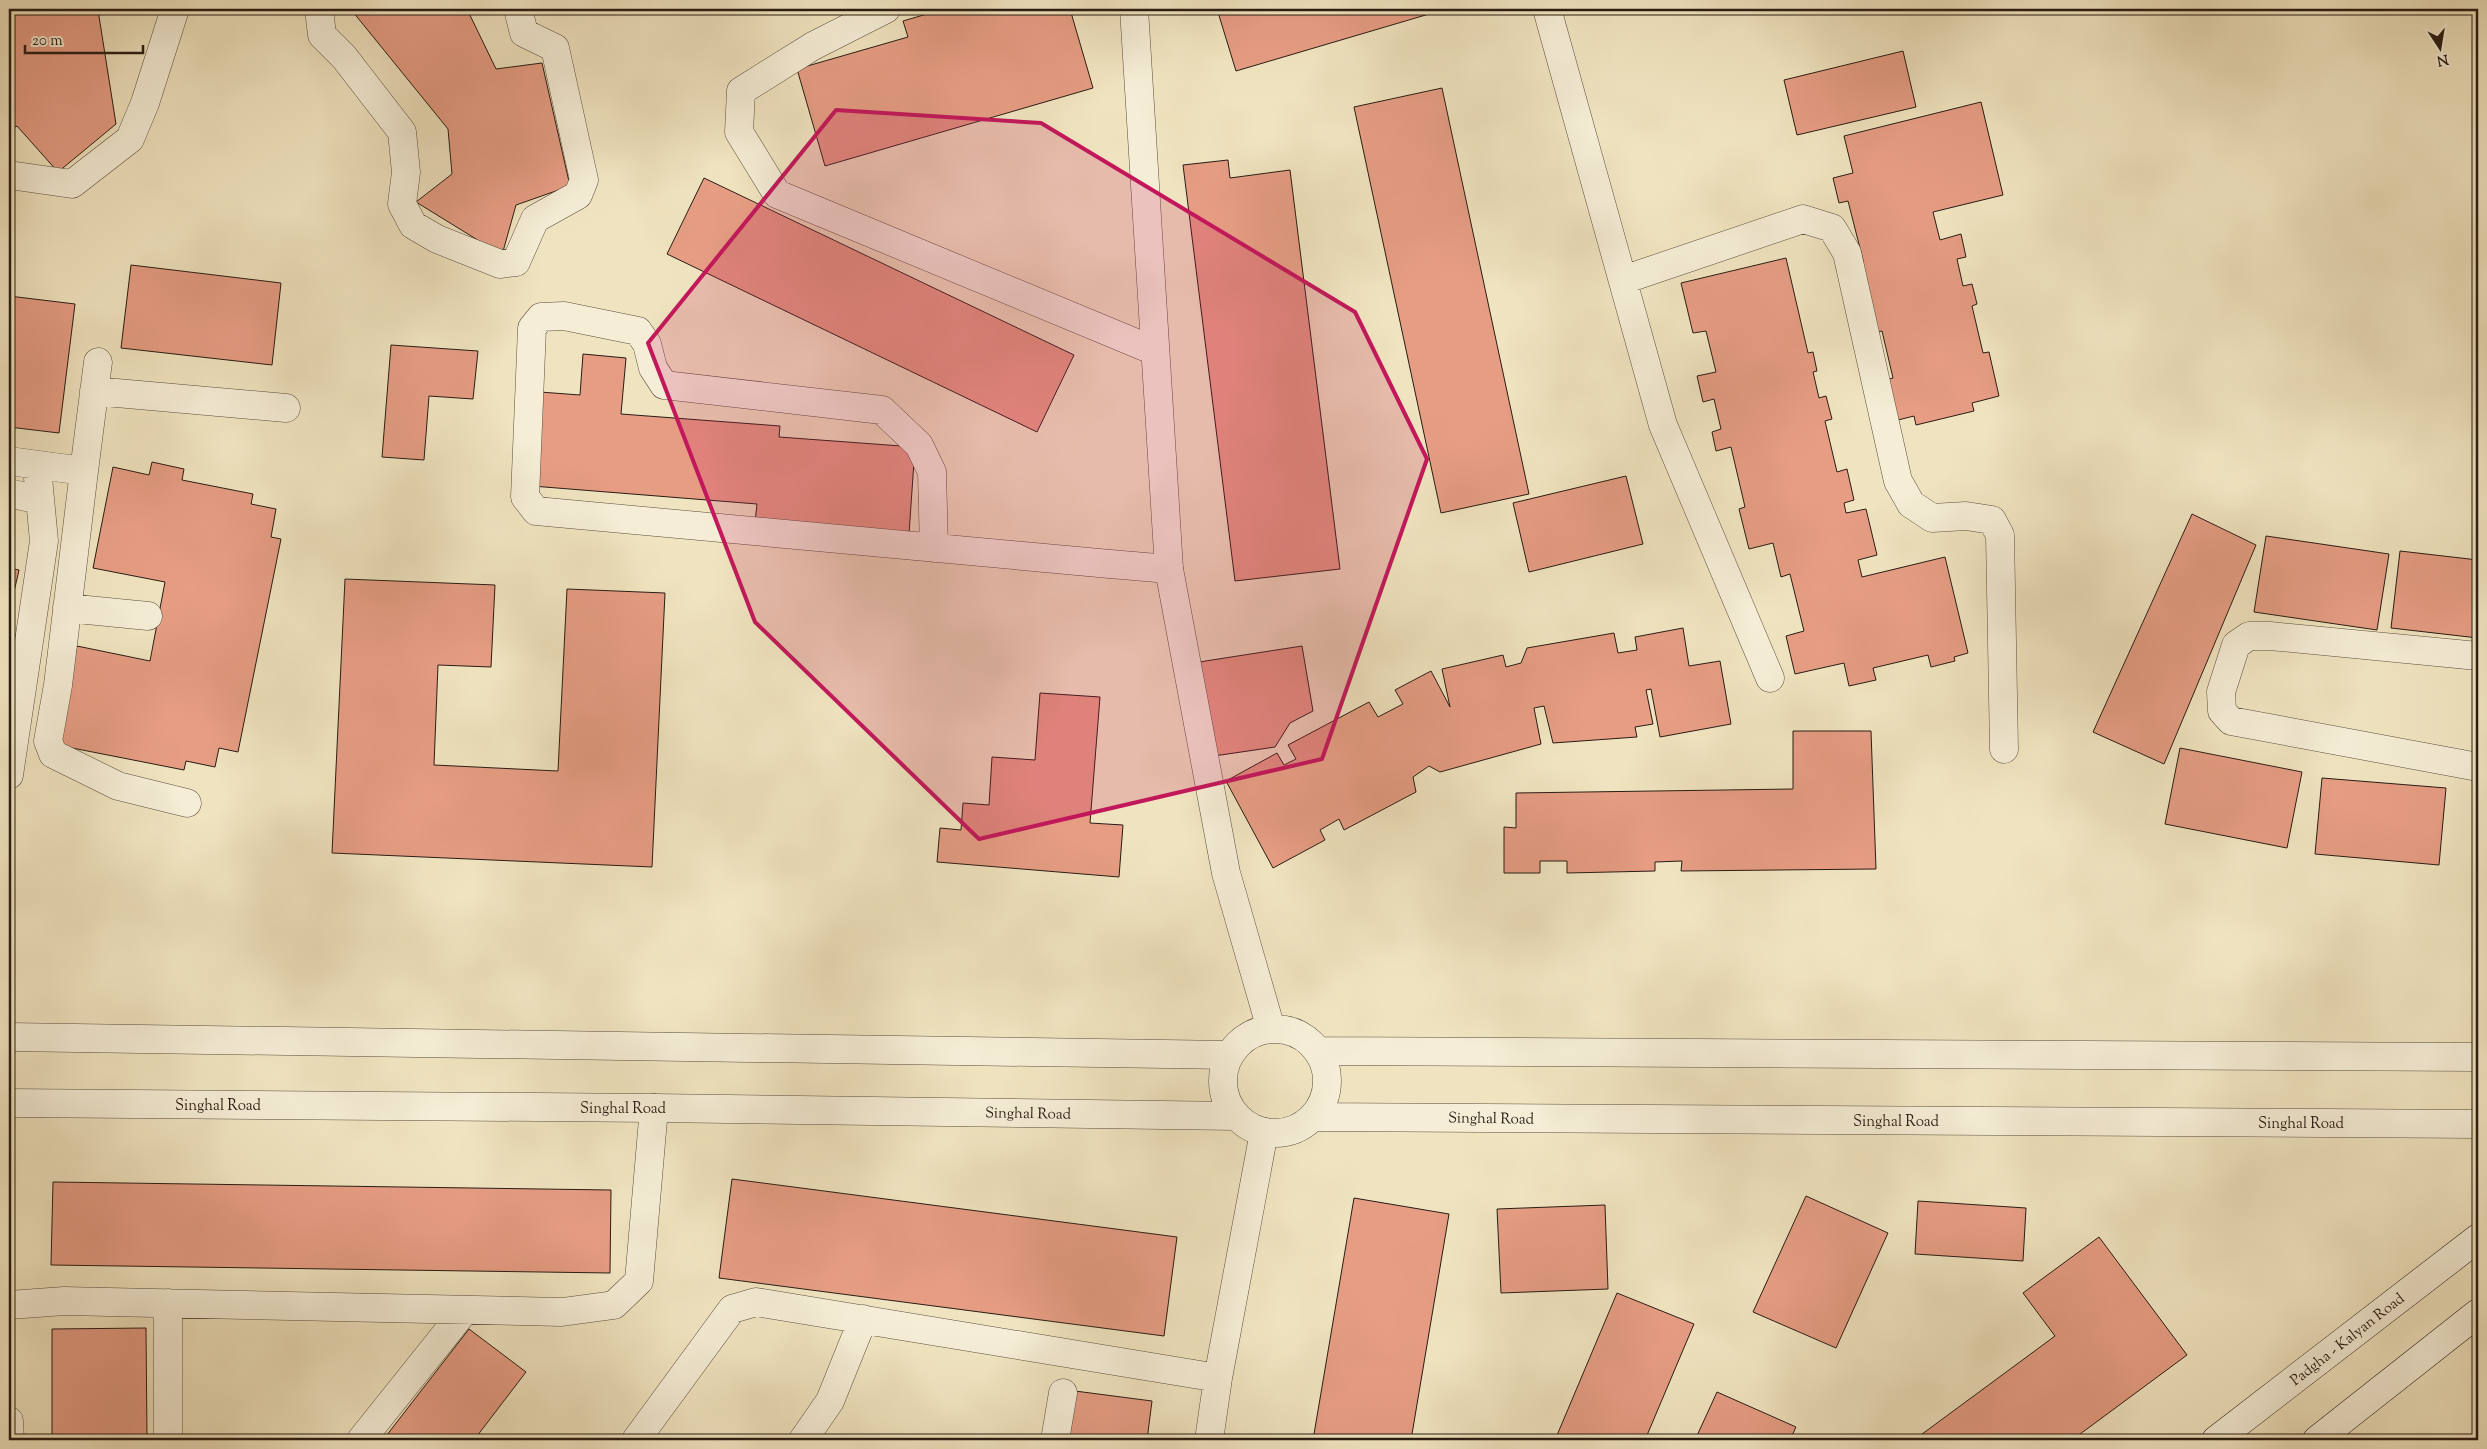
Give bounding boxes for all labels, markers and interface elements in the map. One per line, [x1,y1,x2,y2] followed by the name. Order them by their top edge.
[25,22,142,54] scale bar
[2414,22,2464,72] north arrow
[32,31,63,52] text: 20 m
[2435,48,2450,70] text: N
[175,1096,262,1117] street label: Singhal Road
[580,1099,667,1120] street label: Singhal Road
[985,1103,1072,1126] street label: Singhal Road
[1448,1108,1535,1131] street label: Singhal Road
[1853,1112,1940,1133] street label: Singhal Road
[2258,1114,2345,1135] street label: Singhal Road
[2286,1289,2410,1391] street label: Padgha - Kalyan Road

